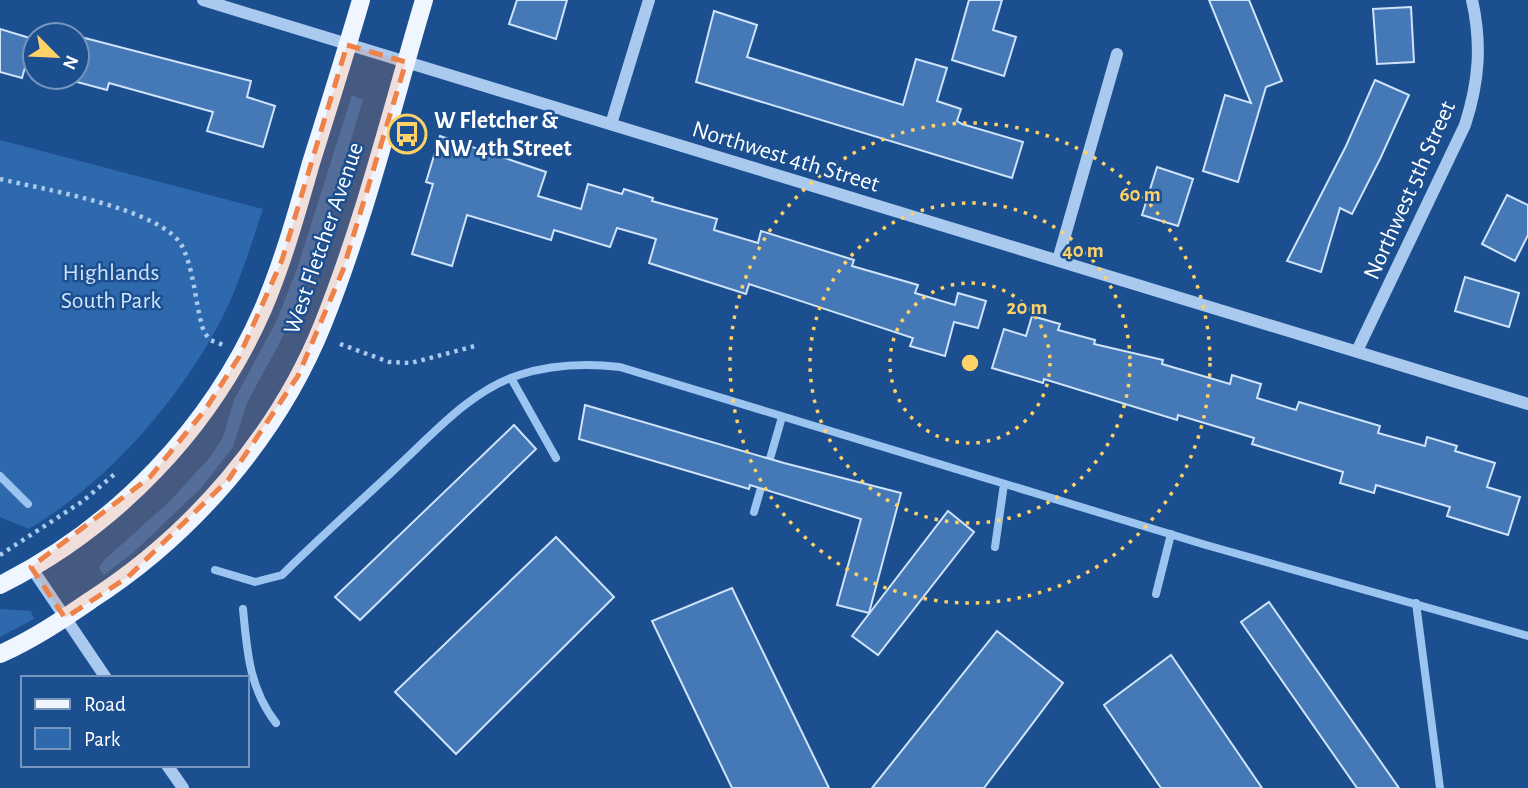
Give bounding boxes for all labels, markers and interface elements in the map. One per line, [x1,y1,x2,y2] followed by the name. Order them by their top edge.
[21,21,91,91] north arrow
[59,52,82,72] text: N
[1360,97,1460,283] street label: Northwest 5th Street
[434,109,572,161] place label: W Fletcher & NW 4th Street
[386,113,428,155] bus stop icon: W Fletcher & NW 4th Street
[689,117,883,197] street label: Northwest 4th Street
[280,139,368,337] street label: West Fletcher Avenue
[1119,184,1161,205] text: 60 m
[1062,240,1104,261] text: 40 m
[61,261,161,313] park label: Highlands South Park
[1007,297,1047,318] text: 20 m
[958,351,982,375] centre of rings
[21,676,248,767] legend
[84,694,126,715] text: Road
[84,729,121,750] text: Park

